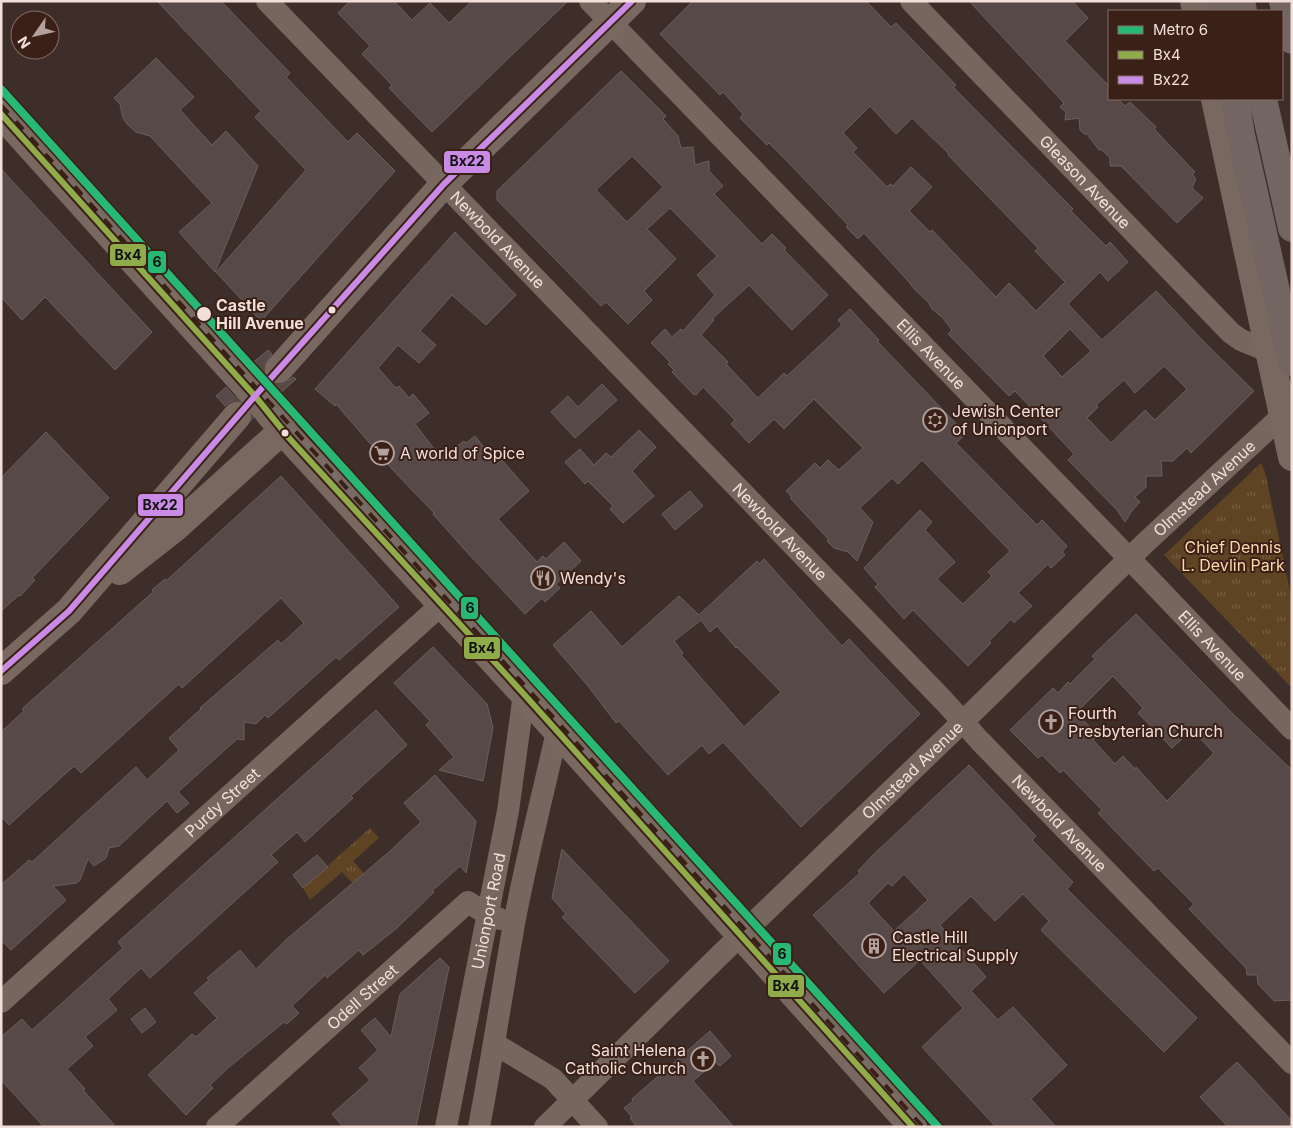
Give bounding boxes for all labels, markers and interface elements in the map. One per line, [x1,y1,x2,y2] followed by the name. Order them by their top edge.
[10,10,60,60] north arrow
[1108,10,1283,100] legend
[1153,20,1208,39] text: Metro 6
[14,33,34,52] text: N
[1153,45,1181,64] text: Bx4
[1153,70,1189,89] text: Bx22
[1035,131,1135,233] street label: Gleason Avenue
[443,150,491,174] line badge: Bx22
[449,152,485,169] text: Bx22
[446,187,549,293] street label: Newbold Avenue
[109,243,147,267] line badge: Bx4
[115,246,141,263] text: Bx4
[147,250,167,274] line badge: 6
[152,253,162,270] text: 6
[216,295,304,333] place label: Castle Hill Avenue
[195,305,213,323] marker: Castle Hill Avenue
[327,305,337,315] unlabelled marker
[893,314,970,393] street label: Ellis Avenue
[952,401,1060,439] place label: Jewish Center of Unionport
[922,407,948,433] synagogue icon: Jewish Center of Unionport
[280,428,290,438] unlabelled marker
[1149,436,1260,541] street label: Olmstead Avenue
[369,440,395,466] supermarket icon: A world of Spice
[400,443,525,463] place label: A world of Spice
[728,479,832,584] street label: Newbold Avenue
[137,493,184,517] line badge: Bx22
[142,496,178,513] text: Bx22
[1181,537,1285,575] park label: Chief Dennis L. Devlin Park
[530,565,556,591] restaurant icon: Wendy's
[560,568,626,588] place label: Wendy's
[460,596,479,620] line badge: 6
[465,599,475,616] text: 6
[1174,606,1251,685] street label: Ellis Avenue
[463,636,501,660] line badge: Bx4
[469,639,495,656] text: Bx4
[1068,703,1223,741] place label: Fourth Presbyterian Church
[1038,709,1064,735] church icon: Fourth Presbyterian Church
[857,717,967,823] street label: Olmstead Avenue
[181,763,264,841] street label: Purdy Street
[1008,770,1111,876] street label: Newbold Avenue
[467,851,510,971] street label: Unionport Road
[892,927,1018,965] place label: Castle Hill Electrical Supply
[861,933,887,959] building icon: Castle Hill Electrical Supply
[772,942,792,966] line badge: 6
[777,945,787,962] text: 6
[322,960,402,1034] street label: Odell Street
[767,974,805,998] line badge: Bx4
[773,977,799,994] text: Bx4
[565,1040,686,1078] place label: Saint Helena Catholic Church
[690,1046,716,1072] church icon: Saint Helena Catholic Church

